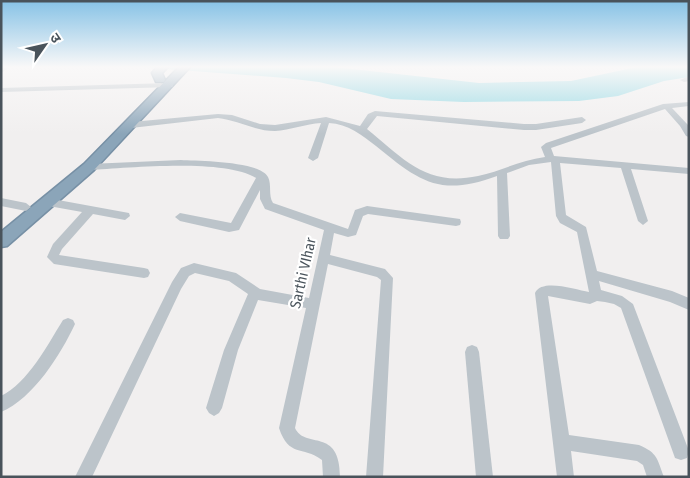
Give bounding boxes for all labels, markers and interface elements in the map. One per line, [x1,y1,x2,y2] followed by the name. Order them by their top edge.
[20,20,70,70] north arrow
[46,30,65,47] text: उ
[286,235,320,310] street label: Sarthi VIhar

